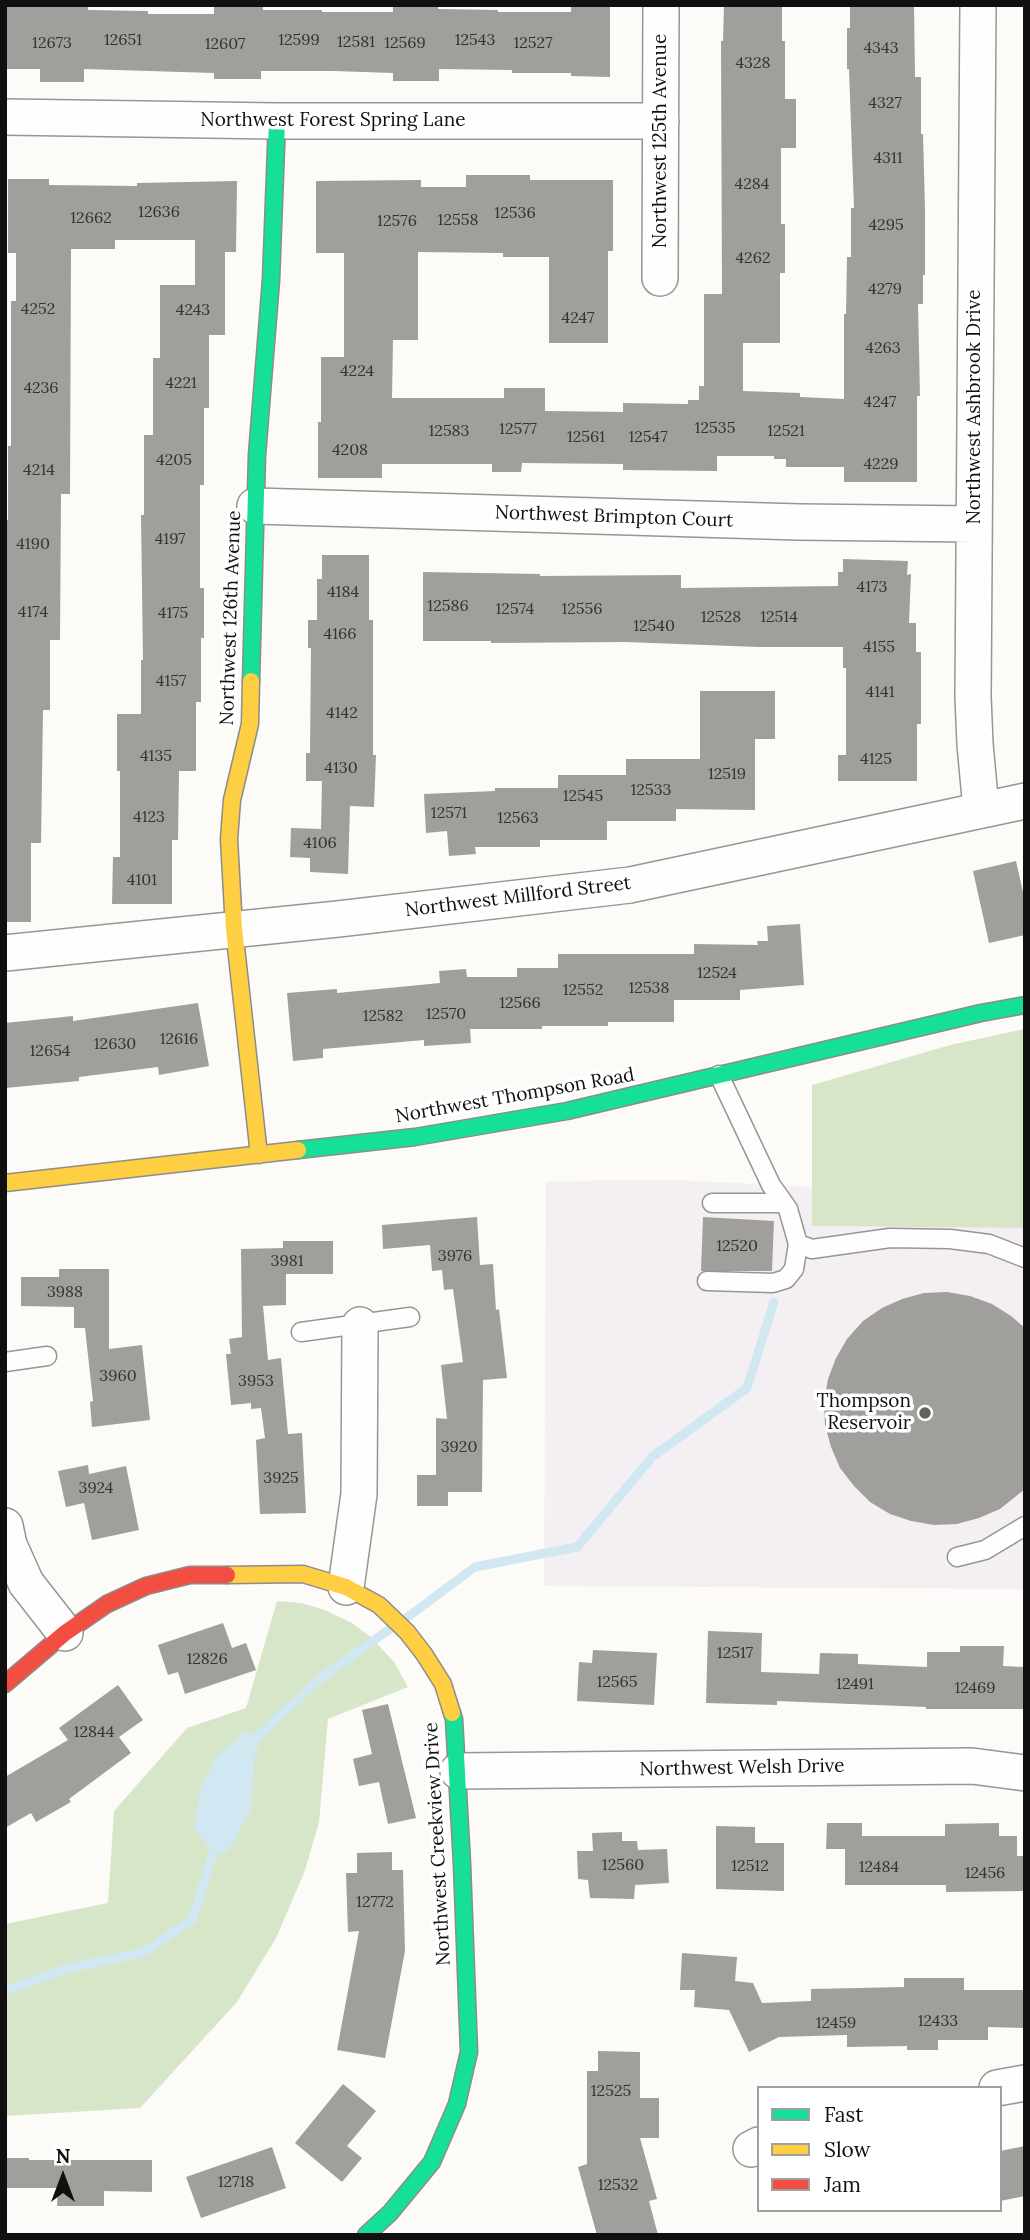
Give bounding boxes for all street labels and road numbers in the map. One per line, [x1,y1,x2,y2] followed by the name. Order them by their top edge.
[650,34,672,248] street label: Northwest 125th Avenue
[200,110,466,132] street label: Northwest Forest Spring Lane
[964,289,986,525] street label: Northwest Ashbrook Drive
[494,501,734,533] street label: Northwest Brimpton Court
[216,510,246,726] street label: Northwest 126th Avenue
[404,872,632,922] street label: Northwest Millford Street
[394,1064,636,1128] street label: Northwest Thompson Road
[420,1722,456,1966] street label: Northwest Creekview Drive
[639,1755,845,1781] street label: Northwest Welsh Drive

